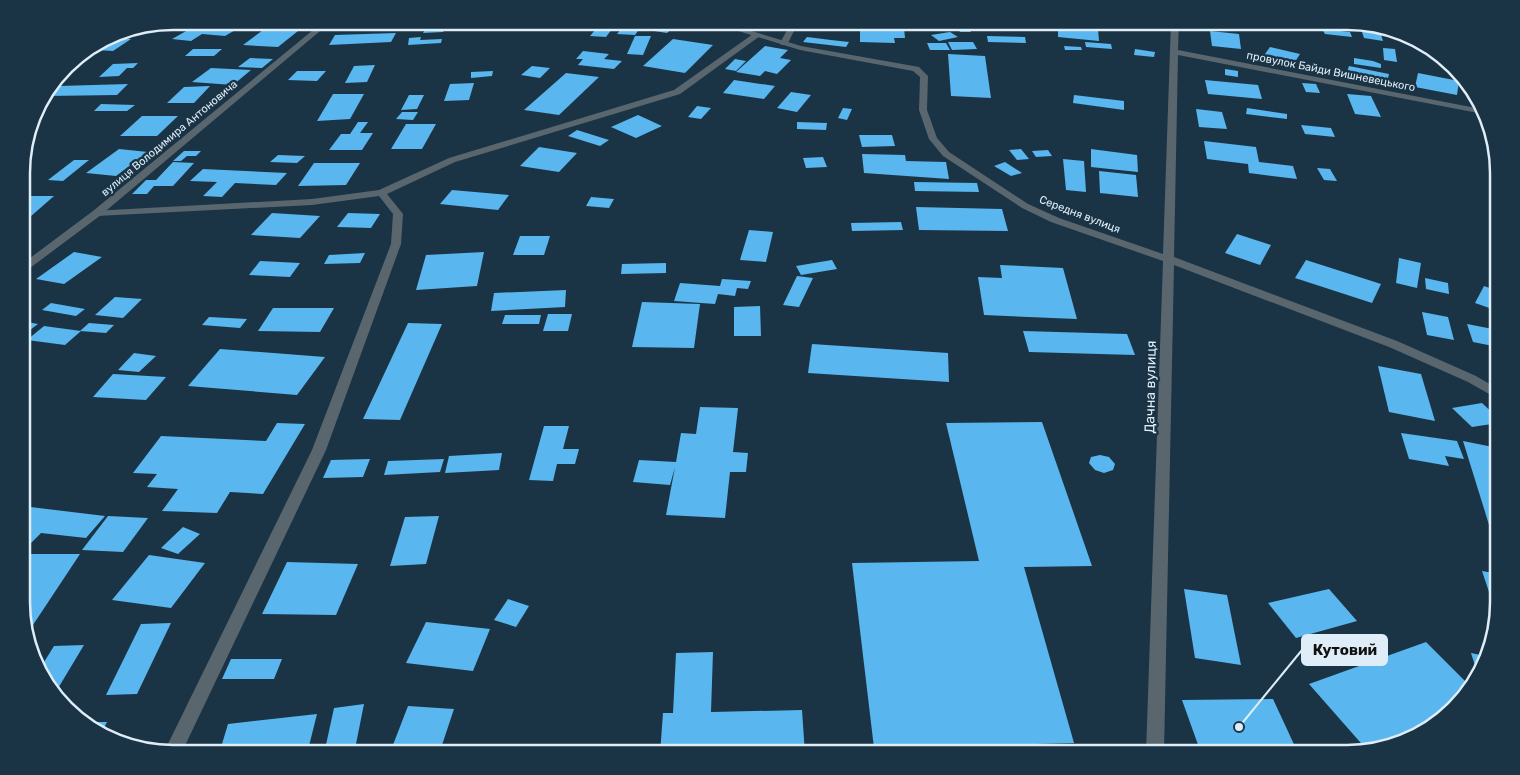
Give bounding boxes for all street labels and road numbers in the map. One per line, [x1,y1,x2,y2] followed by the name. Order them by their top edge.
[1246,49,1416,94] street label: провулок Байди Вишневецького
[99,78,240,199] street label: вулиця Володимира Антоновича
[1037,193,1122,236] street label: Середня вулиця
[1141,340,1160,434] street label: Дачна вулиця

